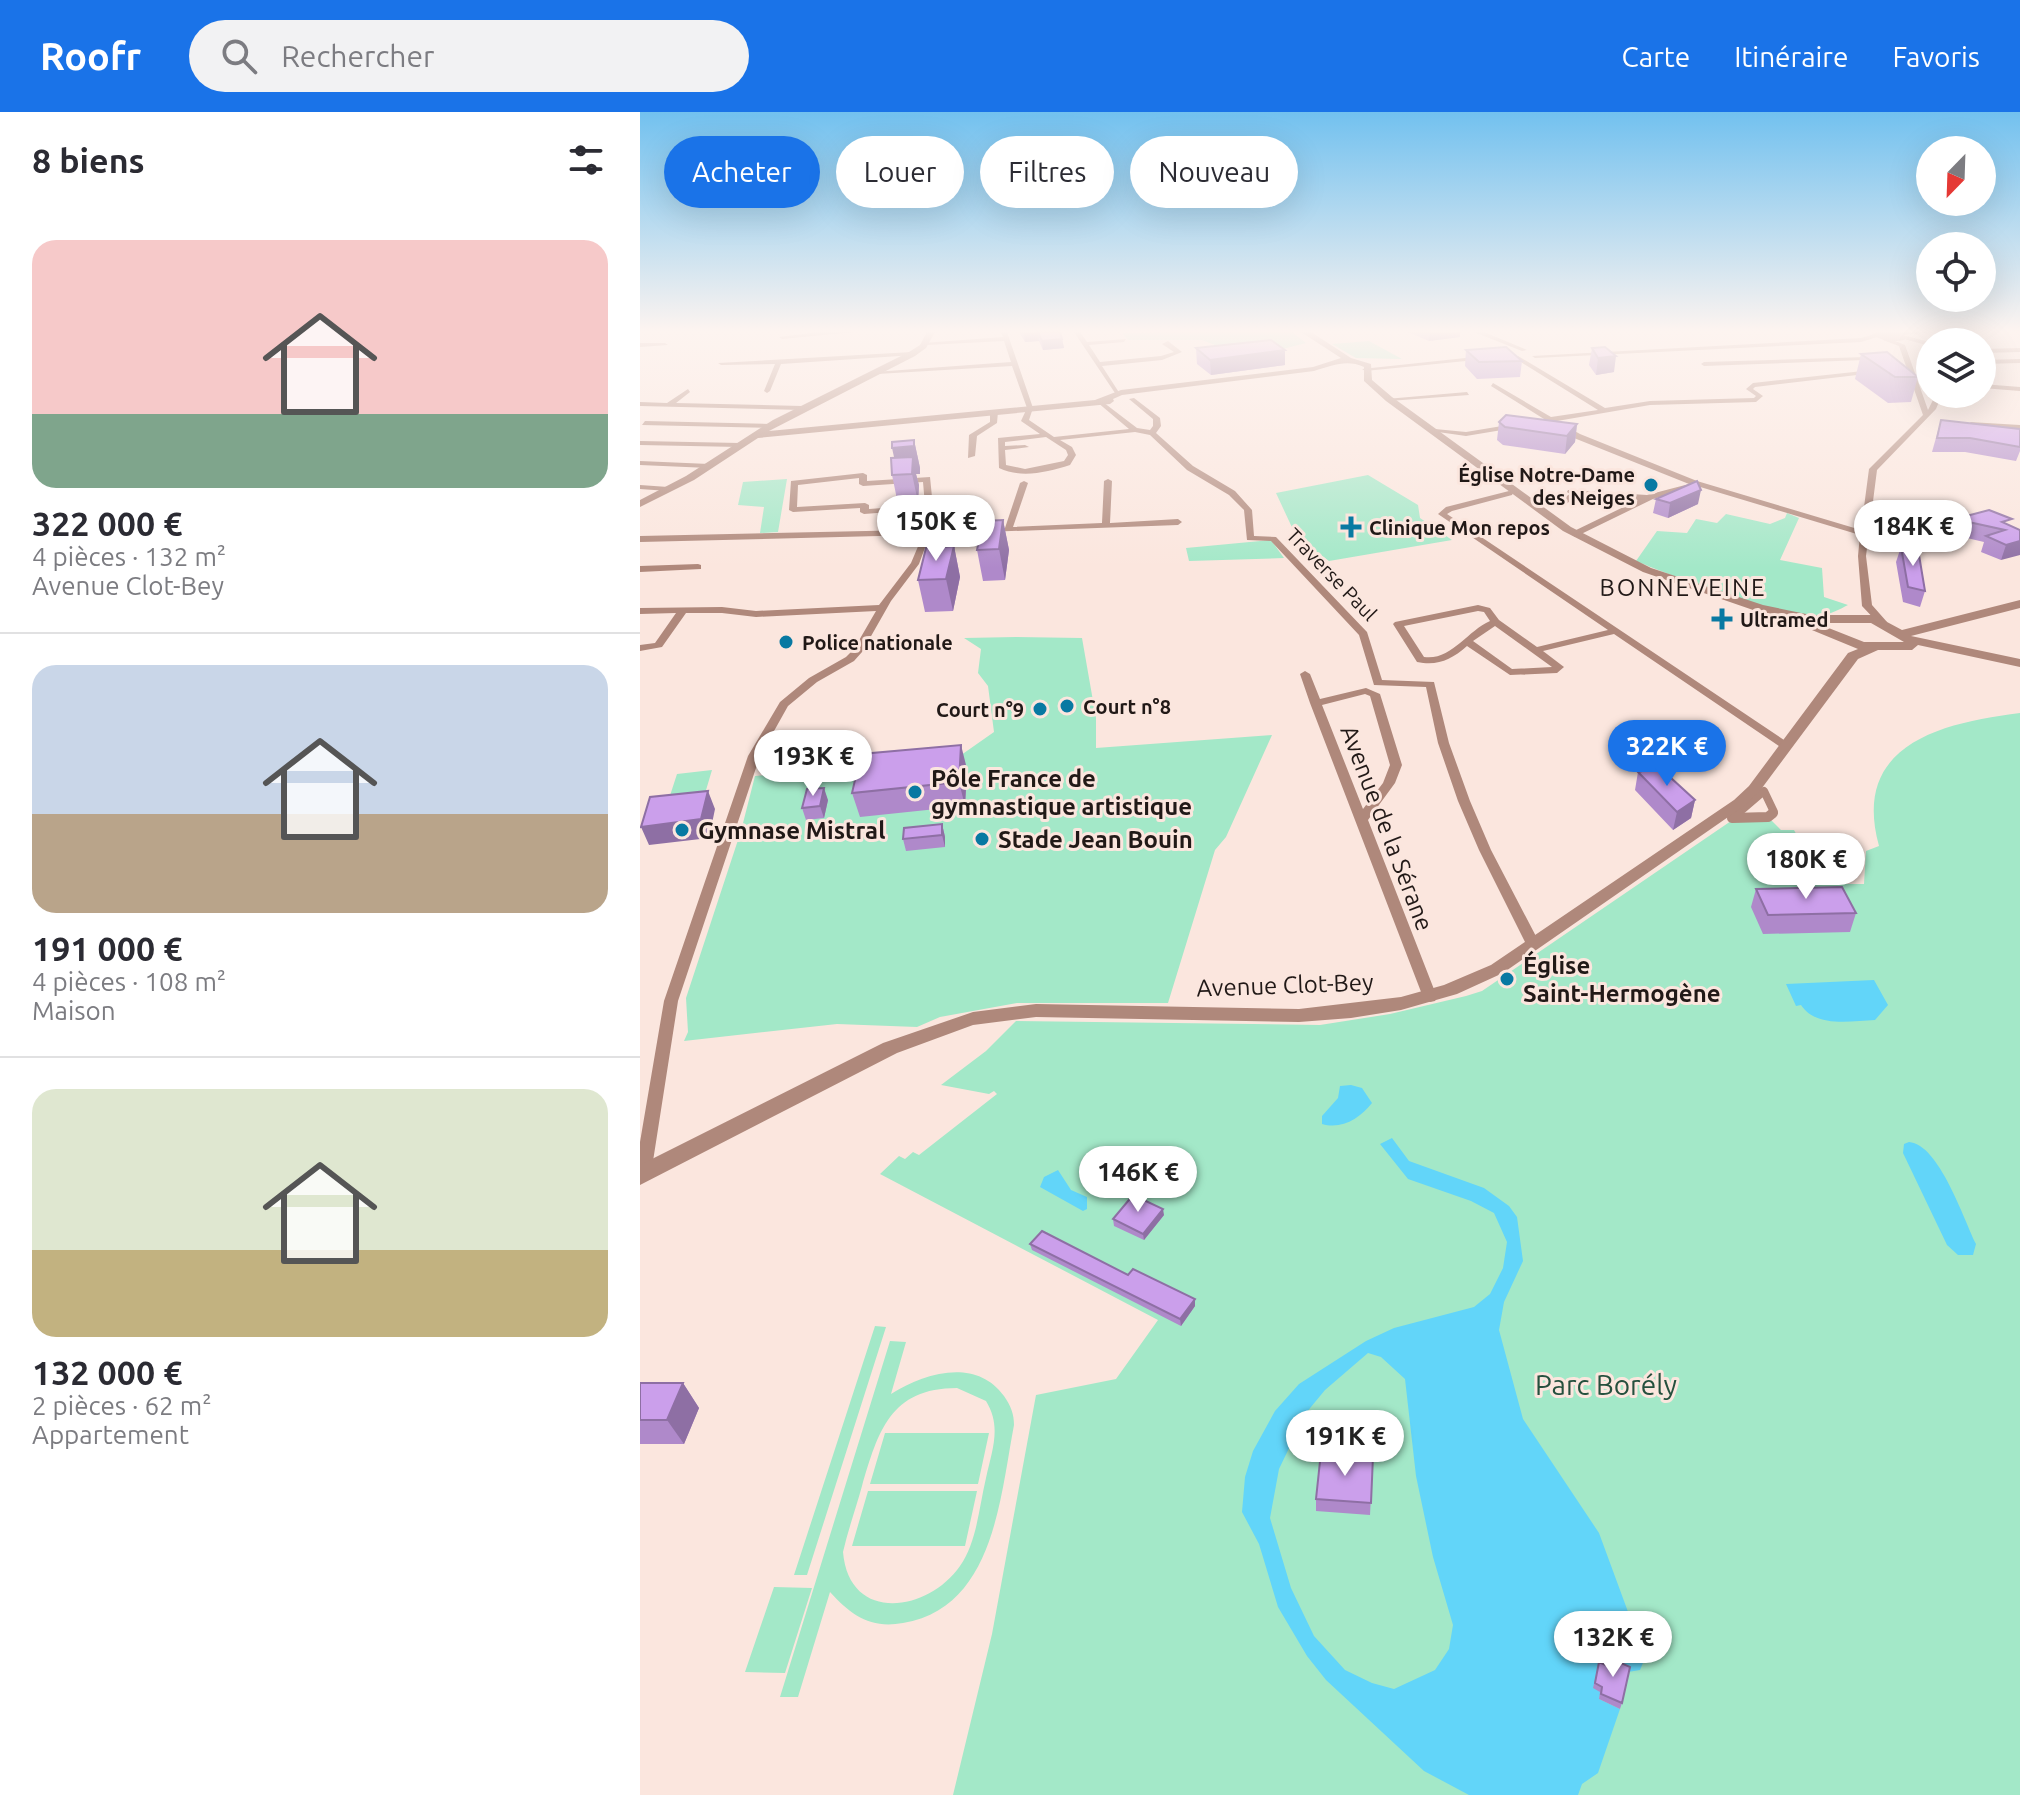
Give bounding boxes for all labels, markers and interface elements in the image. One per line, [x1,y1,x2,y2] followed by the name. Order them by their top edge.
[189,20,749,92] search box
[217,34,261,78] icon: search
[40,35,141,77] text: Roofr
[281,39,434,73] text: Rechercher
[1622,41,1690,72] text: Carte
[1734,41,1848,72] text: Itinéraire
[1892,41,1980,72] text: Favoris
[664,136,820,208] chip: Acheter
[836,136,964,208] chip: Louer
[980,136,1114,208] chip: Filtres
[1130,136,1298,208] chip: Nouveau
[1916,136,1996,216] north arrow
[1916,136,1996,408] map controls
[564,138,608,182] icon: filters
[32,141,145,179] text: 8 biens
[1916,232,1996,312] button: locate
[248,292,392,436] icon: home
[1916,328,1996,408] button: layers
[1458,462,1635,509] place label: Église Notre-Dame des Neiges
[1642,476,1660,494] marker: Église Notre-Dame des Neiges
[871,495,1001,563] pin: 150K €
[1848,500,1978,568] pin: 184K €
[32,504,182,542] text: 322 000 €
[895,506,977,535] text: 150K €
[1872,511,1954,540] text: 184K €
[1340,516,1362,538] marker: Clinique Mon repos
[1369,516,1550,539] place label: Clinique Mon repos
[1282,523,1382,625] street label: Traverse Paul
[32,542,226,571] text: 4 pièces · 132 m²
[32,571,224,600] text: Avenue Clot-Bey
[1599,574,1767,601] district label: BONNEVEINE
[1711,608,1733,630] marker: Ultramed
[1740,608,1828,631] place label: Ultramed
[802,631,953,654] place label: Police nationale
[777,633,795,651] marker: Police nationale
[1083,695,1171,718] place label: Court n°8
[1058,697,1076,715] marker: Court n°8
[936,698,1024,721] place label: Court n°9
[1031,700,1049,718] marker: Court n°9
[248,717,392,861] icon: home
[1602,720,1732,788] pin: 322K €
[1335,722,1439,934] street label: Avenue de la Sérane
[748,730,878,798] pin: 193K €
[1626,731,1708,760] text: 322K €
[772,741,854,770] text: 193K €
[931,765,1192,820] place label: Pôle France de gymnastique artistique
[906,783,924,801] marker: Pôle France de gymnastique artistique
[698,817,885,844] place label: Gymnase Mistral
[673,821,691,839] marker: Gymnase Mistral
[998,826,1193,853] place label: Stade Jean Bouin
[973,830,991,848] marker: Stade Jean Bouin
[1741,833,1871,901] pin: 180K €
[1765,844,1847,873] text: 180K €
[32,929,182,967] text: 191 000 €
[1523,950,1721,1007] place label: Église Saint-Hermogène
[32,967,226,996] text: 4 pièces · 108 m²
[1196,968,1374,1002] street label: Avenue Clot-Bey
[1498,970,1516,988] marker: Église Saint-Hermogène
[32,996,116,1025] text: Maison
[248,1141,392,1285] icon: home
[1073,1146,1203,1214] pin: 146K €
[1097,1157,1179,1186] text: 146K €
[32,1353,182,1391] text: 132 000 €
[1535,1369,1677,1400] park label: Parc Borély
[32,1391,212,1420] text: 2 pièces · 62 m²
[1280,1410,1410,1478] pin: 191K €
[32,1420,189,1449] text: Appartement
[1304,1421,1386,1450] text: 191K €
[1548,1611,1678,1679] pin: 132K €
[1572,1622,1654,1651] text: 132K €

